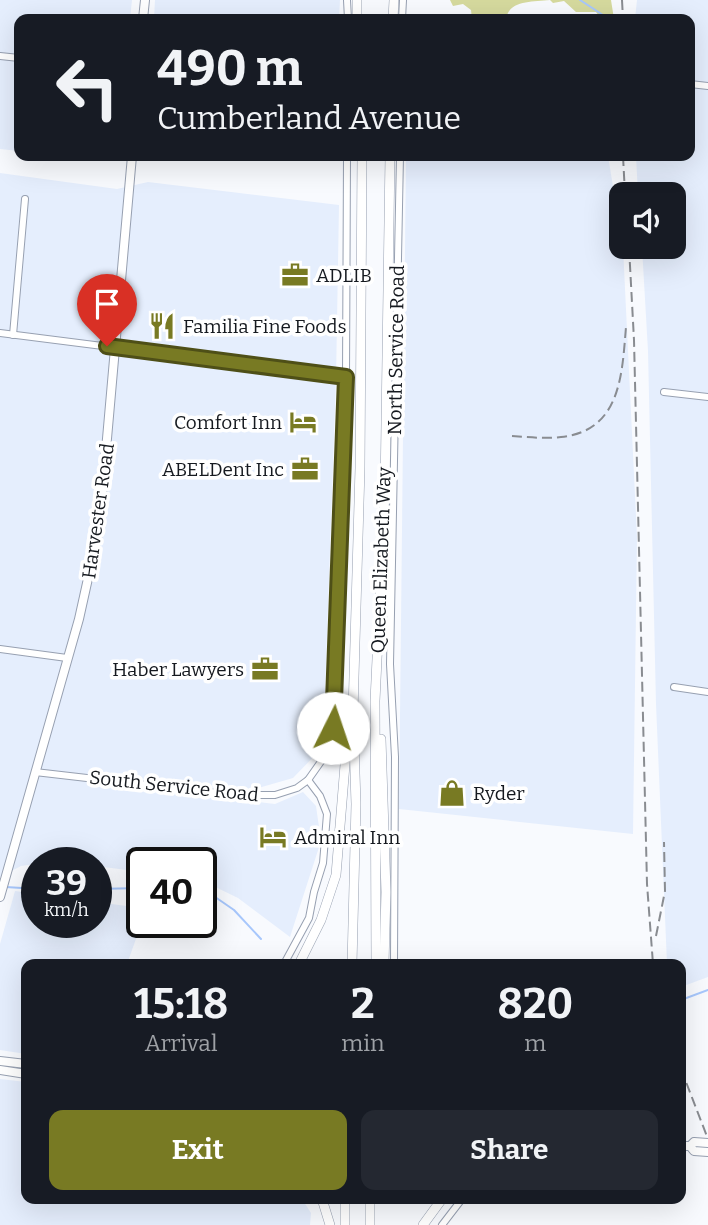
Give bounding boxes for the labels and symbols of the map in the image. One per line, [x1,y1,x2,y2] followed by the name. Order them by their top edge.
[280,260,310,290] office icon: ADLIB
[316,264,372,287] place label: ADLIB
[383,265,409,435] street label: North Service Road
[77,274,137,346] pin
[147,311,177,341] restaurant icon: Familia Fine Foods
[183,315,347,338] place label: Familia Fine Foods
[288,407,318,437] hotel icon: Comfort Inn
[174,411,282,434] place label: Comfort Inn
[77,442,119,580] street label: Harvester Road
[290,454,320,484] office icon: ABELDent Inc
[162,458,284,481] place label: ABELDent Inc
[366,466,396,654] street label: Queen Elizabeth Way
[250,654,280,684] office icon: Haber Lawyers
[112,658,244,681] place label: Haber Lawyers
[296,691,370,765] position arrow
[88,766,260,806] street label: South Service Road
[437,778,467,808] shop icon: Ryder
[473,782,525,805] place label: Ryder
[258,822,288,852] hotel icon: Admiral Inn
[294,826,400,849] place label: Admiral Inn
[126,847,217,938] speed limit sign: 40

